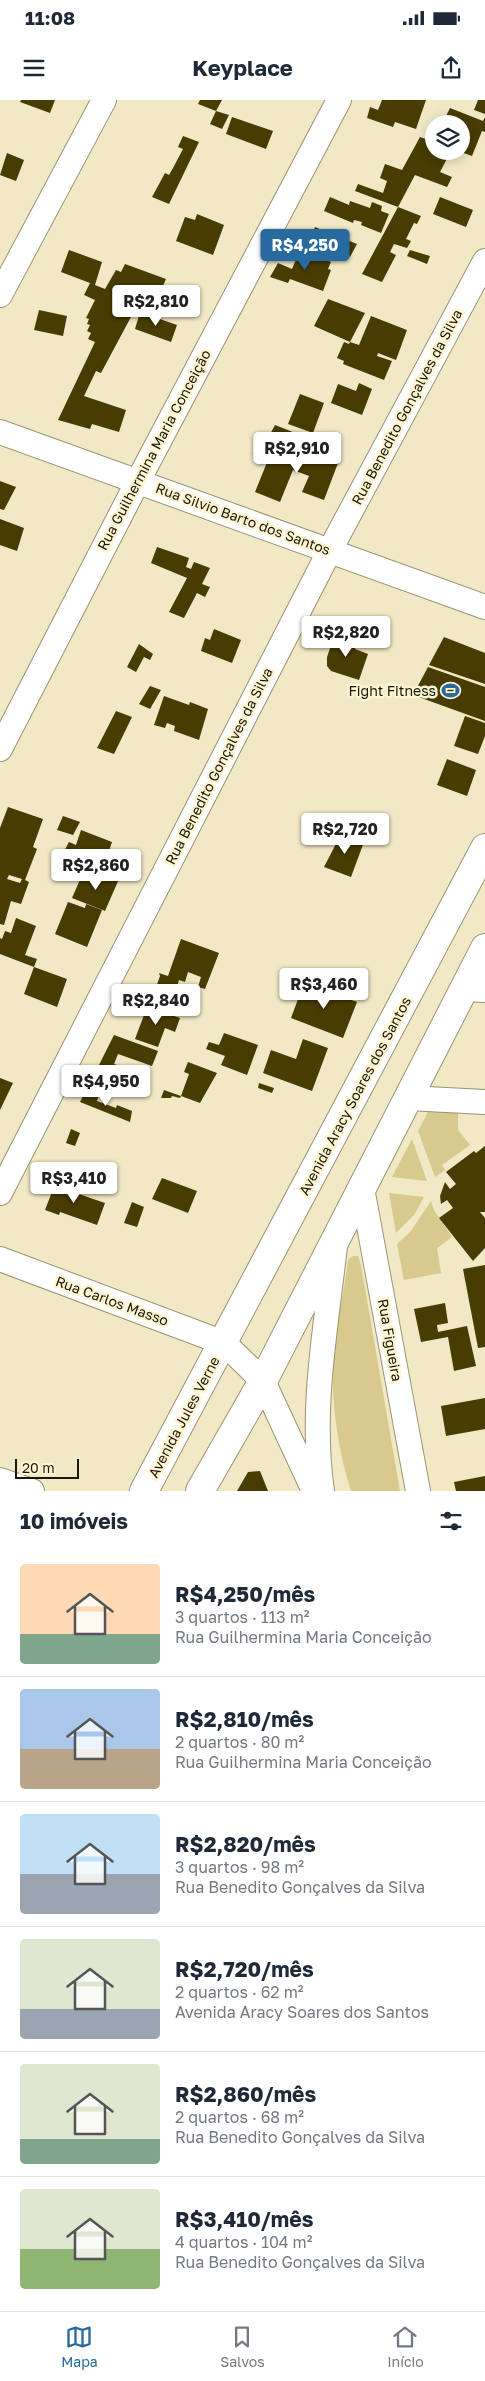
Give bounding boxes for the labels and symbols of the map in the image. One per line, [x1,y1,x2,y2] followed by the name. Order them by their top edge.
[259,228,351,271] pin: R$4,250
[110,284,202,327] pin: R$2,810
[348,306,465,507] street label: Rua Benedito Gonçalves da Silva
[93,347,214,553] street label: Rua Guilhermina Maria Conceição
[251,432,343,474] pin: R$2,910
[153,479,333,558] street label: Rua Silvio Barto dos Santos
[300,616,392,658] pin: R$2,820
[161,664,276,867] street label: Rua Benedito Gonçalves da Silva
[440,681,460,701] sports icon: Fight Fitness
[348,682,436,699] place label: Fight Fitness
[299,812,391,855] pin: R$2,720
[50,848,142,891] pin: R$2,860
[278,968,370,1010] pin: R$3,460
[110,984,202,1026] pin: R$2,840
[295,994,414,1198] street label: Avenida Aracy Soares dos Santos
[60,1064,152,1107] pin: R$4,950
[28,1162,120,1204] pin: R$3,410
[53,1272,171,1329] street label: Rua Carlos Masso
[375,1297,406,1382] street label: Rua Figueira
[144,1353,223,1480] street label: Avenida Jules Verne
[15,1456,79,1479] scale bar

